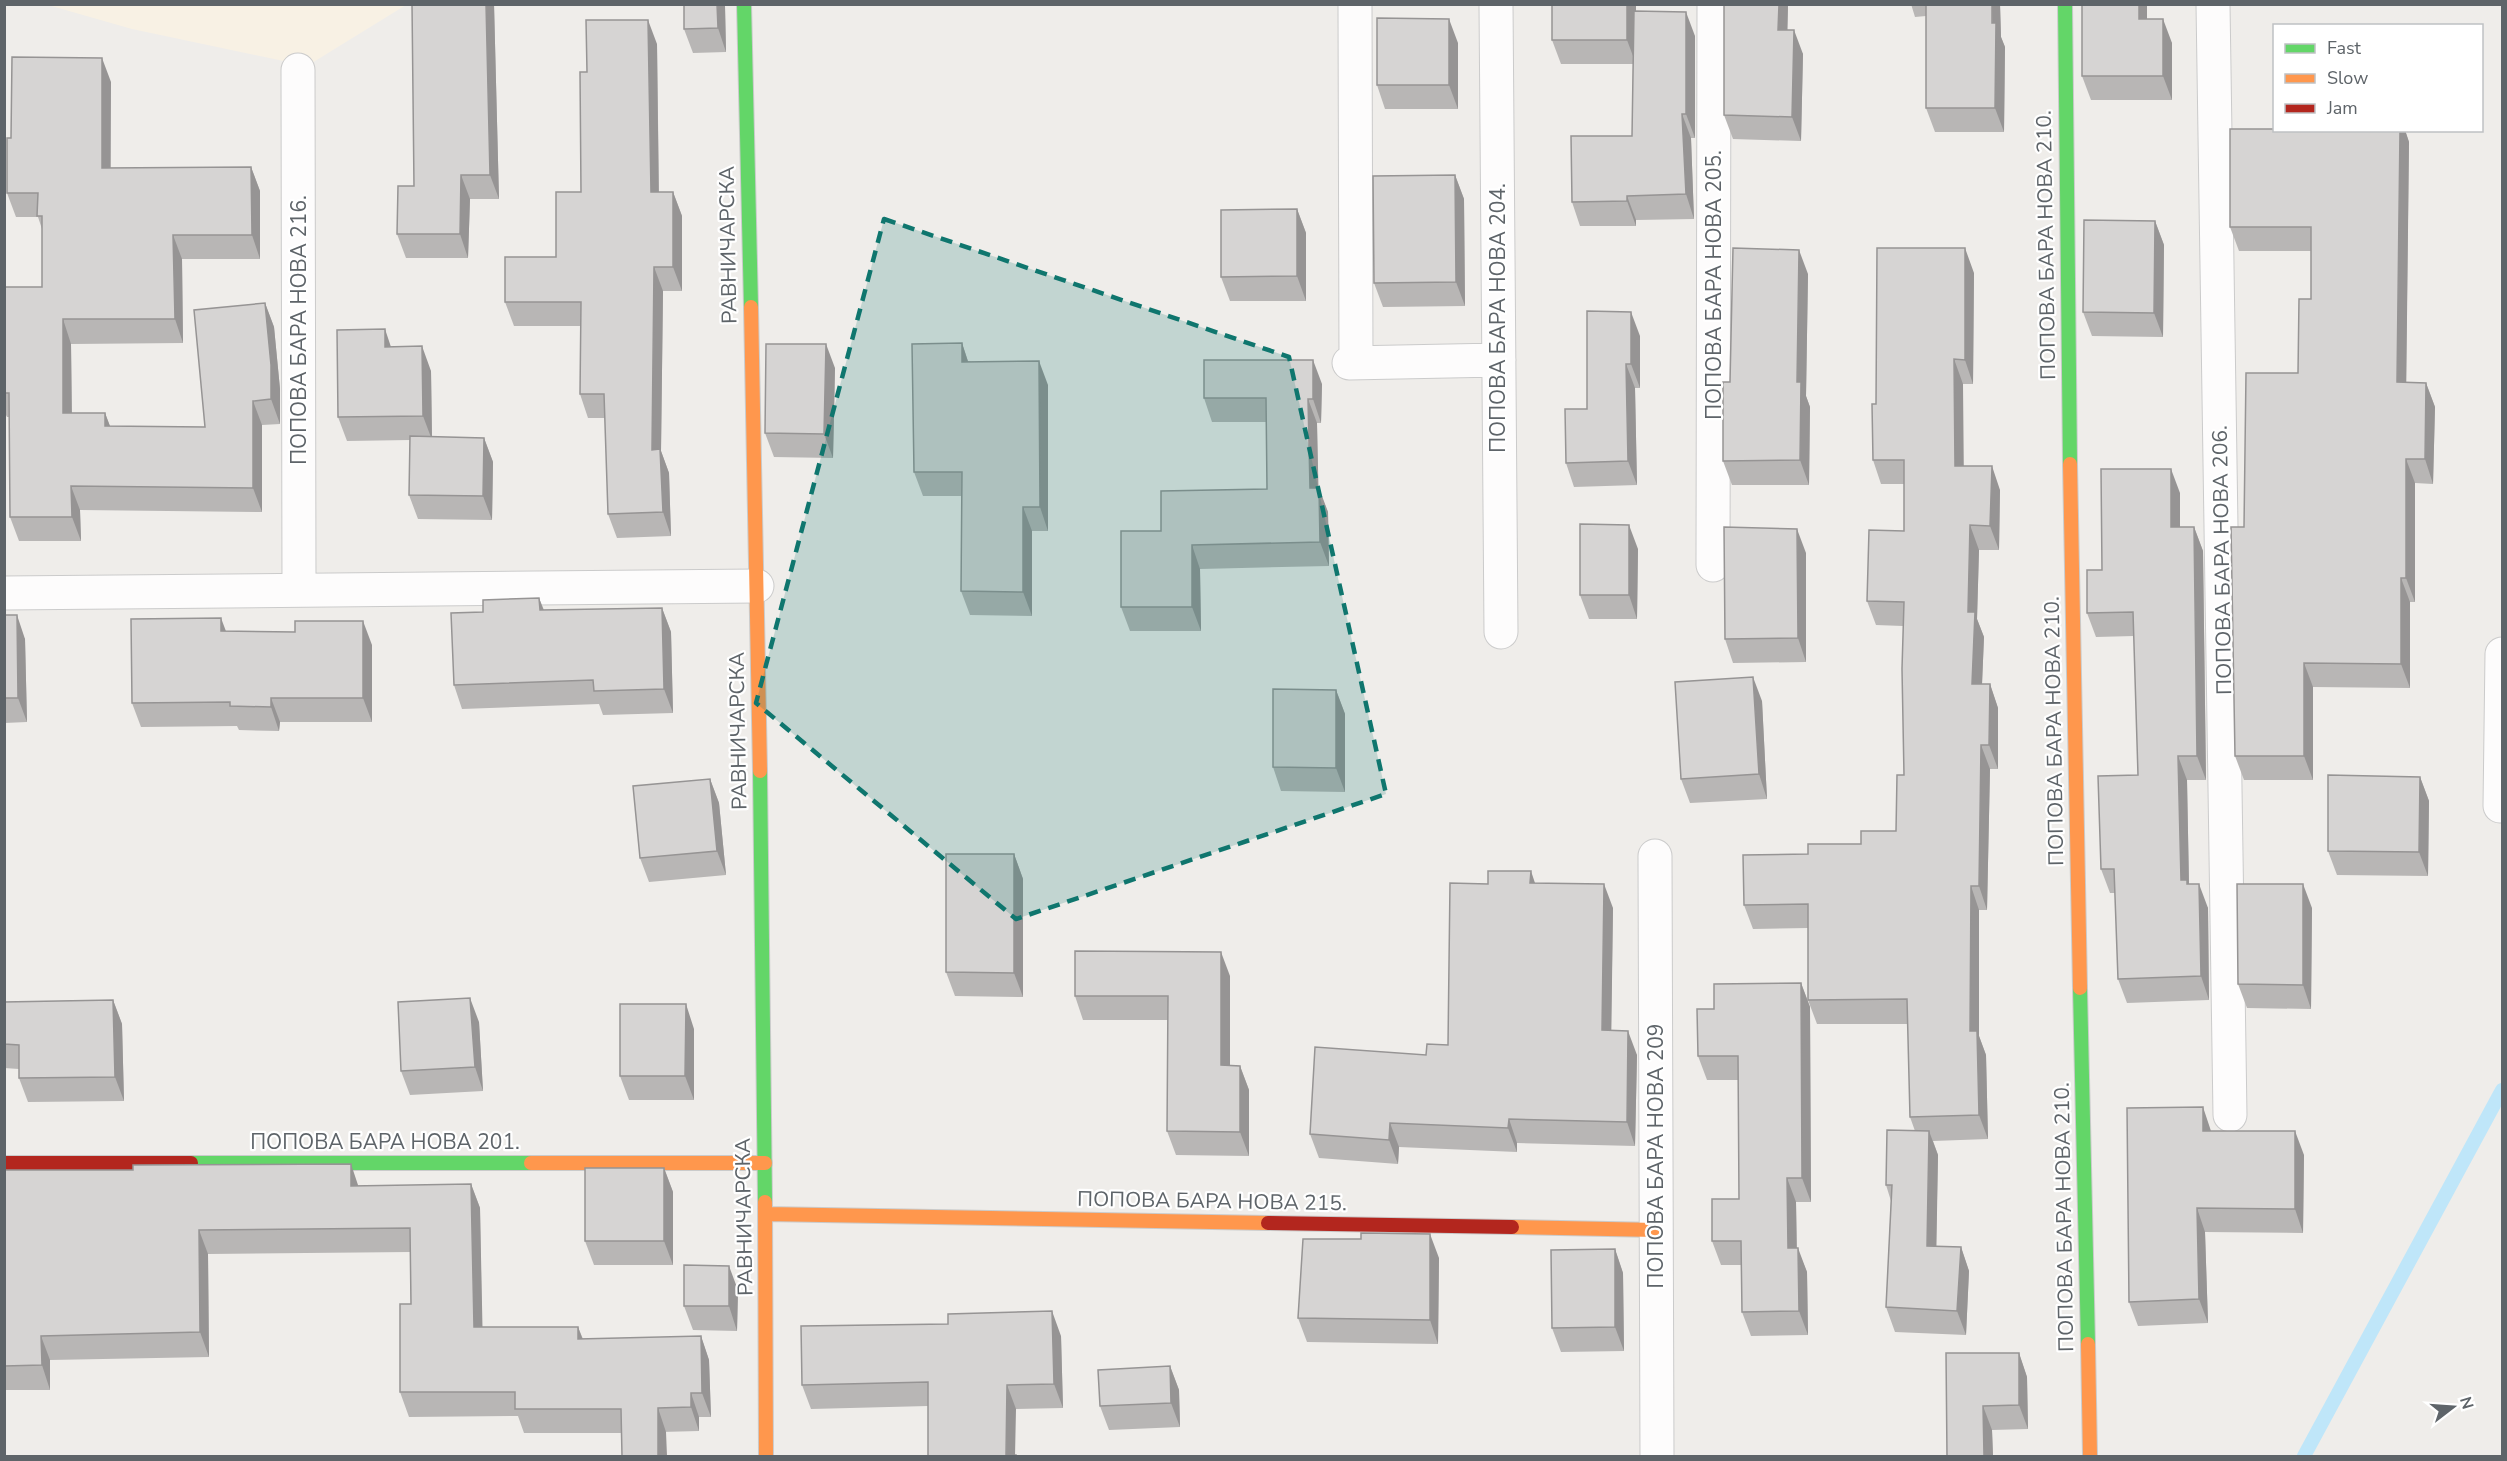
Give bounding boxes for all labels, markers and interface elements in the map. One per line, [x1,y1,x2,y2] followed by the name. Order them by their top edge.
[2273,24,2483,132] legend
[2327,36,2362,60] text: Fast
[2327,66,2368,90] text: Slow
[2326,96,2358,120] text: Jam
[2030,110,2062,380] street label: ПОПОВА БАРА НОВА 210.
[1700,150,1728,420] street label: ПОПОВА БАРА НОВА 205.
[713,166,743,324] street label: РАВНИЧАРСКА
[1484,183,1512,453] street label: ПОПОВА БАРА НОВА 204.
[285,195,313,465] street label: ПОПОВА БАРА НОВА 216.
[2206,425,2238,695] street label: ПОПОВА БАРА НОВА 206.
[2038,596,2070,866] street label: ПОПОВА БАРА НОВА 210.
[723,652,753,810] street label: РАВНИЧАРСКА
[1642,1024,1670,1288] street label: ПОПОВА БАРА НОВА 209
[2048,1082,2080,1352] street label: ПОПОВА БАРА НОВА 210.
[250,1128,520,1156] street label: ПОПОВА БАРА НОВА 201.
[729,1138,759,1296] street label: РАВНИЧАРСКА
[1077,1185,1347,1217] street label: ПОПОВА БАРА НОВА 215.
[2423,1377,2483,1437] north arrow
[2454,1394,2479,1412] text: N

